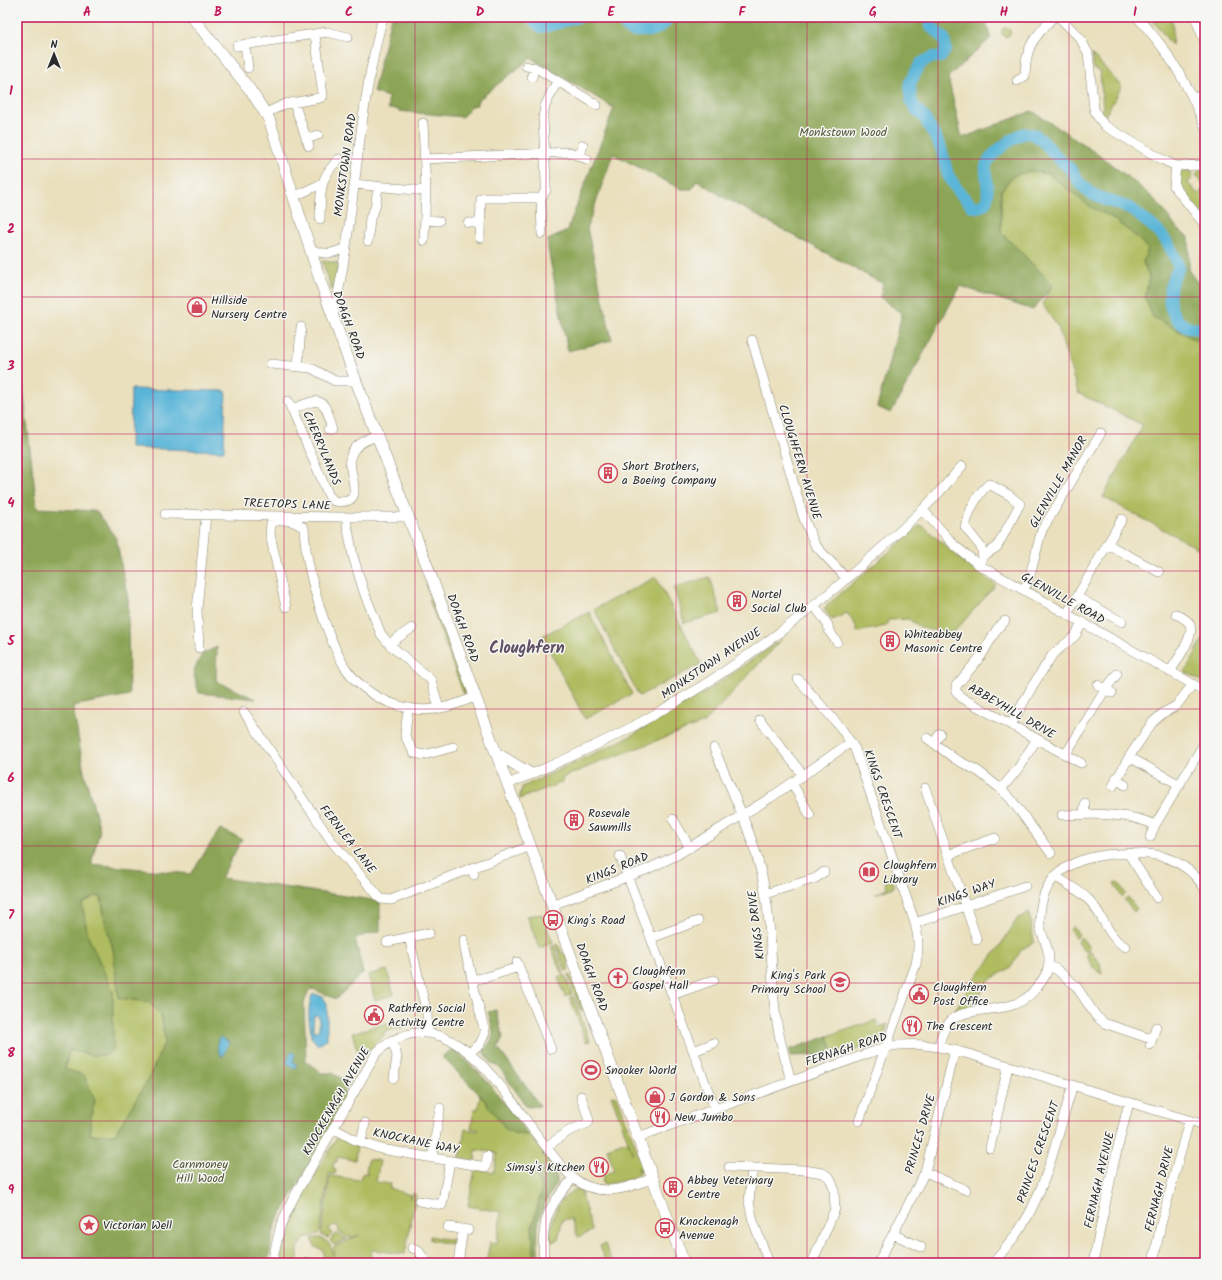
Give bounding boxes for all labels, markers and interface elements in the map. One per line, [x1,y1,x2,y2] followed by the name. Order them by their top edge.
[83,2,91,23] text: A
[214,2,222,23] text: B
[345,2,353,23] text: C
[476,2,485,23] text: D
[607,2,615,23] text: E
[738,2,746,23] text: F
[869,2,877,23] text: G
[1000,2,1009,23] text: H
[1133,2,1137,23] text: I
[34,34,74,74] north arrow
[51,36,58,54] text: N
[9,81,13,102] text: 1
[329,112,362,218] street label: MONKSTOWN ROAD
[799,123,888,142] park label: Monkstown Wood
[7,219,15,240] text: 2
[327,288,370,362] street label: DOAGH ROAD
[211,291,287,324] place label: Hillside Nursery Centre
[186,296,208,318] shop icon: Hillside Nursery Centre
[6,356,15,377] text: 3
[773,402,826,523] street label: CLOUGHFERN AVENUE
[297,408,346,489] street label: CHERRYLANDS
[1024,433,1092,532] street label: GLENVILLE MANOR
[622,457,717,490] place label: Short Brothers, a Boeing Company
[597,462,619,484] building icon: Short Brothers, a Boeing Company
[7,493,15,514] text: 4
[243,493,332,516] street label: TREETOPS LANE
[1017,567,1108,630] street label: GLENVILLE ROAD
[751,585,807,618] place label: Nortel Social Club
[726,590,748,612] building icon: Nortel Social Club
[441,591,484,665] street label: DOAGH ROAD
[657,622,766,704] street label: MONKSTOWN AVENUE
[904,625,983,658] place label: Whiteabbey Masonic Centre
[879,630,901,652] building icon: Whiteabbey Masonic Centre
[7,631,16,652] text: 5
[489,636,565,661] district label: Cloughfern
[965,679,1060,745] street label: ABBEYHILL DRIVE
[858,747,907,843] street label: KINGS CRESCENT
[7,768,15,789] text: 6
[315,801,381,879] street label: FERNLEA LANE
[588,804,631,837] place label: Rosevale Sawmills
[563,809,585,831] building icon: Rosevale Sawmills
[583,847,652,890] street label: KINGS ROAD
[883,856,937,889] place label: Cloughfern Library
[858,861,880,883] library icon: Cloughfern Library
[934,874,999,912] street label: KINGS WAY
[743,888,770,961] street label: KINGS DRIVE
[8,905,15,926] text: 7
[542,909,564,931] bus stop icon: King's Road
[567,911,626,930] place label: King's Road
[570,940,613,1014] street label: DOAGH ROAD
[632,962,688,995] place label: Cloughfern Gospel Hall
[751,966,826,999] place label: King's Park Primary School
[607,967,629,989] church icon: Cloughfern Gospel Hall
[829,971,851,993] school or university icon: King's Park Primary School
[933,978,989,1011] place label: Cloughfern Post Office
[908,983,930,1005] public building icon: Cloughfern Post Office
[388,999,465,1032] place label: Rathfern Social Activity Centre
[363,1004,385,1026] public building icon: Rathfern Social Activity Centre
[901,1015,923,1037] restaurant icon: The Crescent
[926,1017,993,1036] place label: The Crescent
[803,1027,890,1072] street label: FERNAGH ROAD
[7,1043,15,1064] text: 8
[298,1043,376,1159] street label: KNOCKENAGH AVENUE
[580,1059,602,1081] sports icon: Snooker World
[605,1061,677,1080] place label: Snooker World
[644,1086,666,1108] shop icon: J Gordon & Sons
[669,1088,755,1107] place label: J Gordon & Sons
[900,1091,941,1176] street label: PRINCES DRIVE
[1012,1097,1065,1206] street label: PRINCES CRESCENT
[649,1106,671,1128] restaurant icon: New Jumbo
[674,1108,733,1127] place label: New Jumbo
[371,1123,462,1160] street label: KNOCKANE WAY
[1079,1129,1120,1230] street label: FERNAGH AVENUE
[1140,1143,1180,1234] street label: FERNAGH DRIVE
[172,1155,228,1188] park label: Carnmoney Hill Wood
[588,1156,610,1178] restaurant icon: Simsy's Kitchen
[506,1158,585,1177] place label: Simsy's Kitchen
[687,1171,773,1204] place label: Abbey Veterinary Centre
[662,1176,684,1198] building icon: Abbey Veterinary Centre
[8,1180,15,1201] text: 9
[679,1212,738,1245] place label: Knockenagh Avenue
[78,1214,100,1236] place icon: Victorian Well
[103,1216,172,1235] place label: Victorian Well
[654,1217,676,1239] bus stop icon: Knockenagh Avenue

